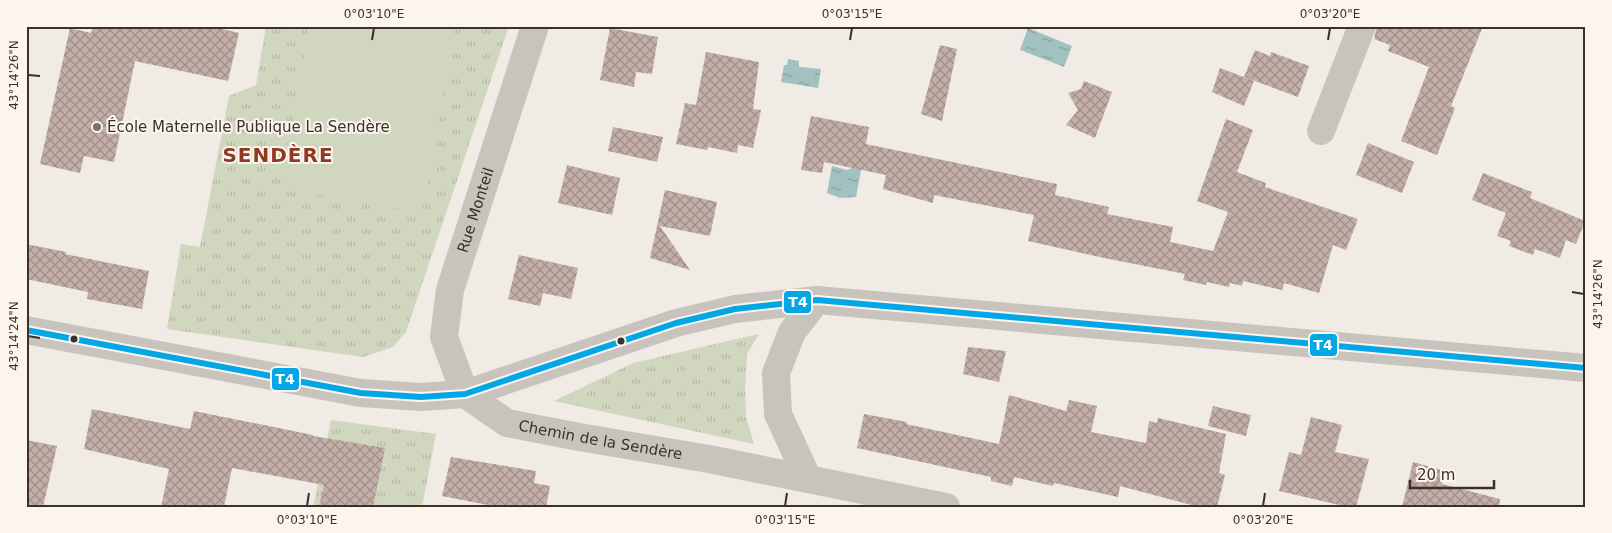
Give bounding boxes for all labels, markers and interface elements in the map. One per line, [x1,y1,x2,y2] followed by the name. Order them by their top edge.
[344,7,404,21] text: 0°03'10"E
[822,7,882,21] text: 0°03'15"E
[1300,7,1360,21] text: 0°03'20"E
[7,40,21,110] text: 43°14'26"N
[107,117,390,136] place label: École Maternelle Publique La Sendère
[91,121,103,133] marker: École Maternelle Publique La Sendère
[222,143,334,167] district label: SENDÈRE
[454,165,498,255] street label: Rue Monteil
[1591,259,1605,329] text: 43°14'26"N
[783,290,812,314] line badge: T4
[788,294,808,310] text: T4
[7,301,21,371] text: 43°14'24"N
[1309,333,1338,357] line badge: T4
[69,334,79,344] unlabelled marker
[616,336,626,346] unlabelled marker
[1313,337,1333,353] text: T4
[271,367,300,391] line badge: T4
[275,371,295,387] text: T4
[517,416,684,463] street label: Chemin de la Sendère
[1410,458,1493,490] scale bar
[1417,466,1455,484] text: 20 m
[277,513,337,527] text: 0°03'10"E
[755,513,815,527] text: 0°03'15"E
[1233,513,1293,527] text: 0°03'20"E

